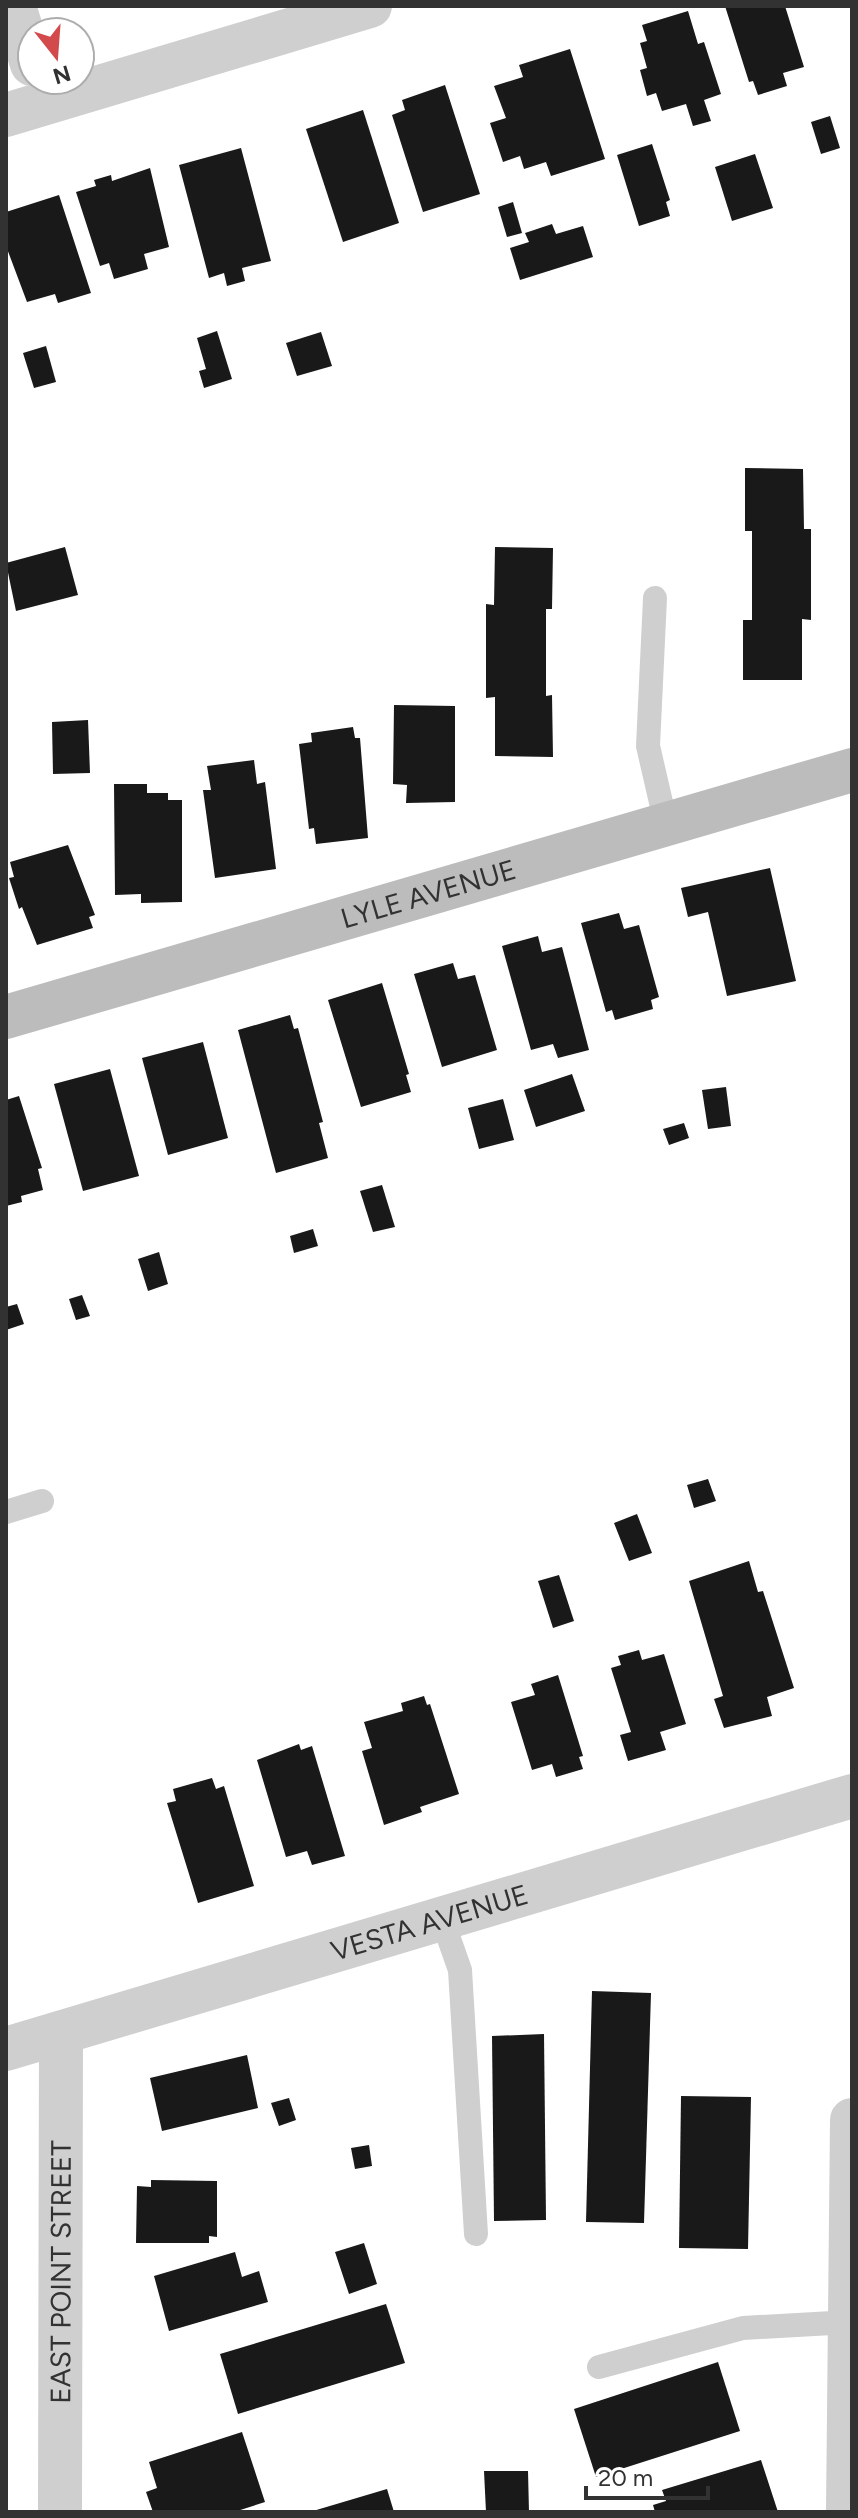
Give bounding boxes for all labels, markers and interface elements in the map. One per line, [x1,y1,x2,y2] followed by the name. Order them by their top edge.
[16,16,96,96] north arrow
[50,59,74,90] text: N
[337,852,520,935] street label: LYLE AVENUE
[327,1877,532,1968] street label: VESTA AVENUE
[43,2140,78,2404] street label: EAST POINT STREET
[586,2450,708,2500] scale bar
[598,2463,653,2492] text: 20 m

